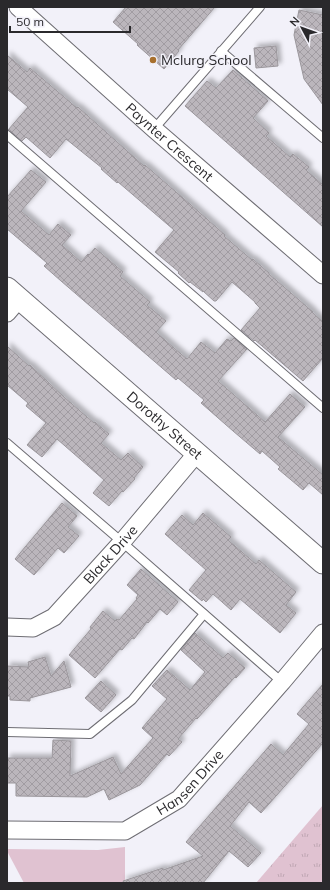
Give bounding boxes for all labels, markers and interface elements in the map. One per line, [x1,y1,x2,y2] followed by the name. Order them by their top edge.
[10,8,130,34] scale bar
[282,8,322,48] north arrow
[16,14,44,29] text: 50 m
[286,14,302,29] text: N
[161,51,252,69] place label: Mclurg School
[148,55,158,65] marker: Mclurg School
[122,99,217,185] street label: Paynter Crescent
[123,387,206,463] street label: Dorothy Street
[79,521,141,588] street label: Black Drive
[153,746,227,819] street label: Hansen Drive

